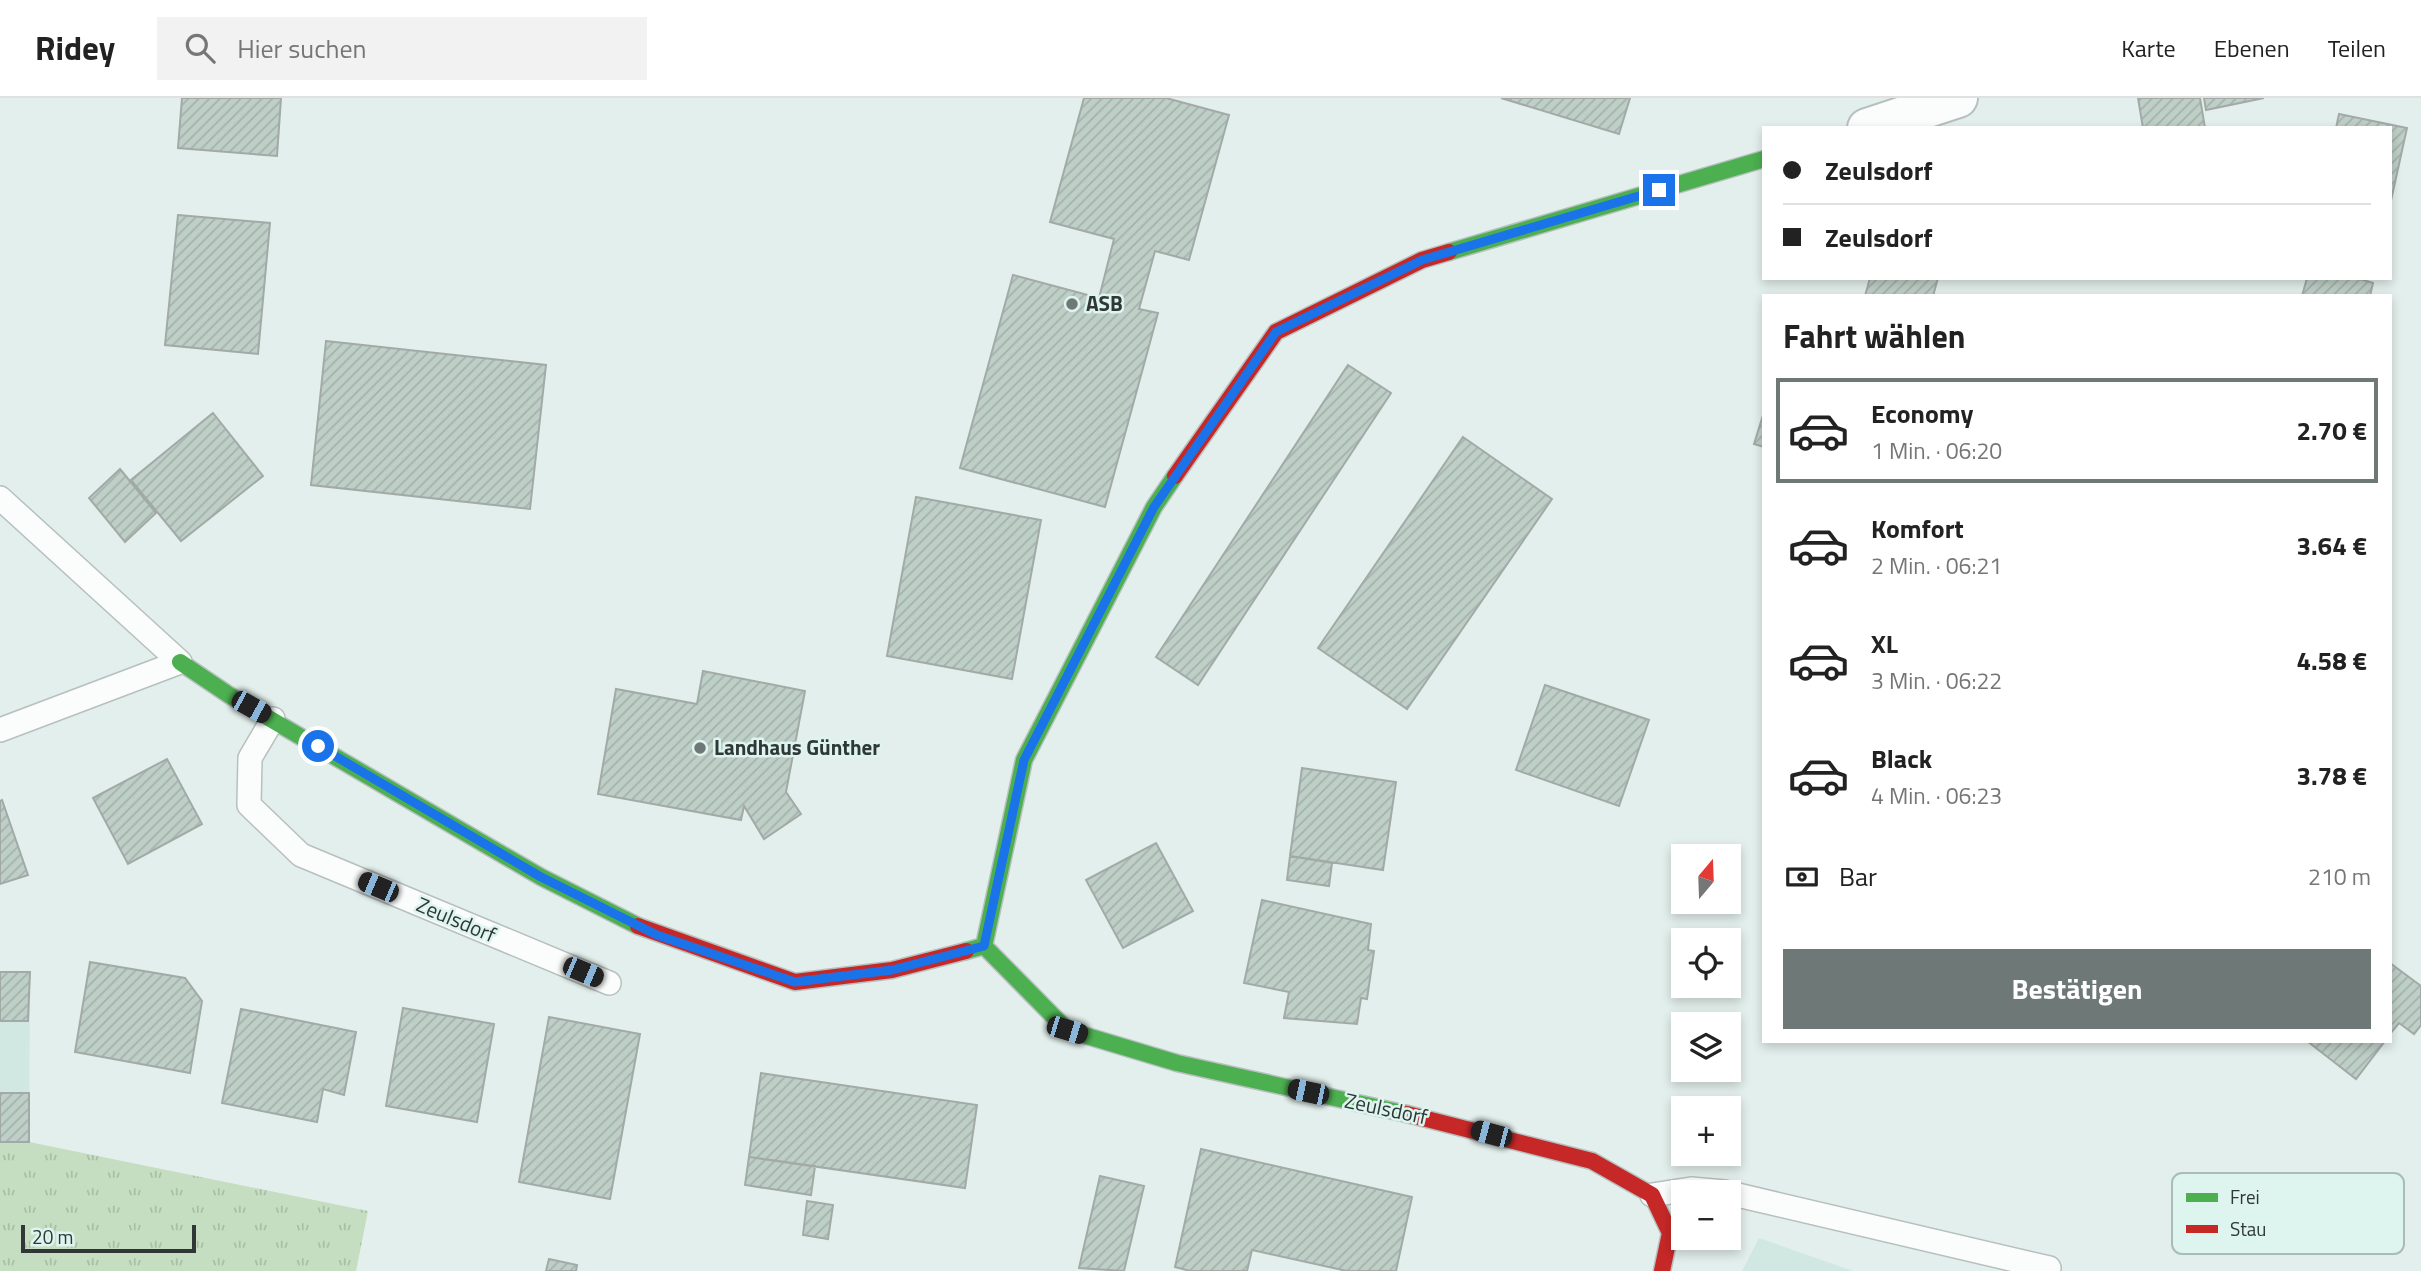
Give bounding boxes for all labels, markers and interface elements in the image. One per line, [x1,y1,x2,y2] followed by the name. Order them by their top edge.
[157,17,647,80] search box
[35,23,115,73] text: Ridey
[181,29,219,67] icon: search
[237,29,367,68] text: Hier suchen
[2121,30,2176,66] text: Karte
[2214,30,2290,66] text: Ebenen
[2328,30,2386,66] text: Teilen
[1825,151,1933,190] text: Zeulsdorf
[1643,174,1675,206] route end
[1825,218,1933,257] text: Zeulsdorf
[1086,287,1123,319] place label: ASB
[1064,296,1080,312] marker: ASB
[1783,312,1966,360] text: Fahrt wählen
[1871,394,1973,433] text: Economy
[1787,399,1850,462] icon: car
[2296,411,2367,450] text: 2.70 €
[1871,433,2002,468] text: 1 Min. · 06:20
[1871,509,1964,548] text: Komfort
[1787,514,1850,577] icon: car
[2296,526,2367,565] text: 3.64 €
[1871,548,2002,583] text: 2 Min. · 06:21
[1871,624,1898,663] text: XL
[1787,629,1850,692] icon: car
[2296,641,2367,680] text: 4.58 €
[1871,663,2002,698] text: 3 Min. · 06:22
[228,688,275,726] car
[302,730,334,762] route start
[714,731,880,763] place label: Landhaus Günther
[1871,739,1932,778] text: Black
[692,740,708,756] marker: Landhaus Günther
[1787,744,1850,807] icon: car
[2296,756,2367,795] text: 3.78 €
[1871,778,2002,813] text: 4 Min. · 06:23
[1671,844,1741,914] north arrow
[1671,844,1741,1250] map controls
[1839,857,1877,896] text: Bar
[1783,858,1821,896] icon: cash
[2308,859,2371,894] text: 210 m
[355,869,402,905] car
[412,888,501,950] street label: Zeulsdorf
[1671,928,1741,998] button: locate
[1783,949,2371,1029] button: Bestätigen
[560,954,607,990] car
[1671,1012,1741,1082] button: layers
[1044,1014,1091,1046] car
[1286,1077,1331,1107] car
[1342,1084,1431,1132] street label: Zeulsdorf
[1671,1096,1741,1166] button: +
[1468,1118,1515,1150] car
[2172,1173,2404,1254] legend
[1671,1180,1741,1250] button: −
[2230,1182,2260,1211] text: Frei
[2230,1214,2266,1243] text: Stau
[21,1222,196,1254] scale bar
[32,1222,73,1251] text: 20 m

